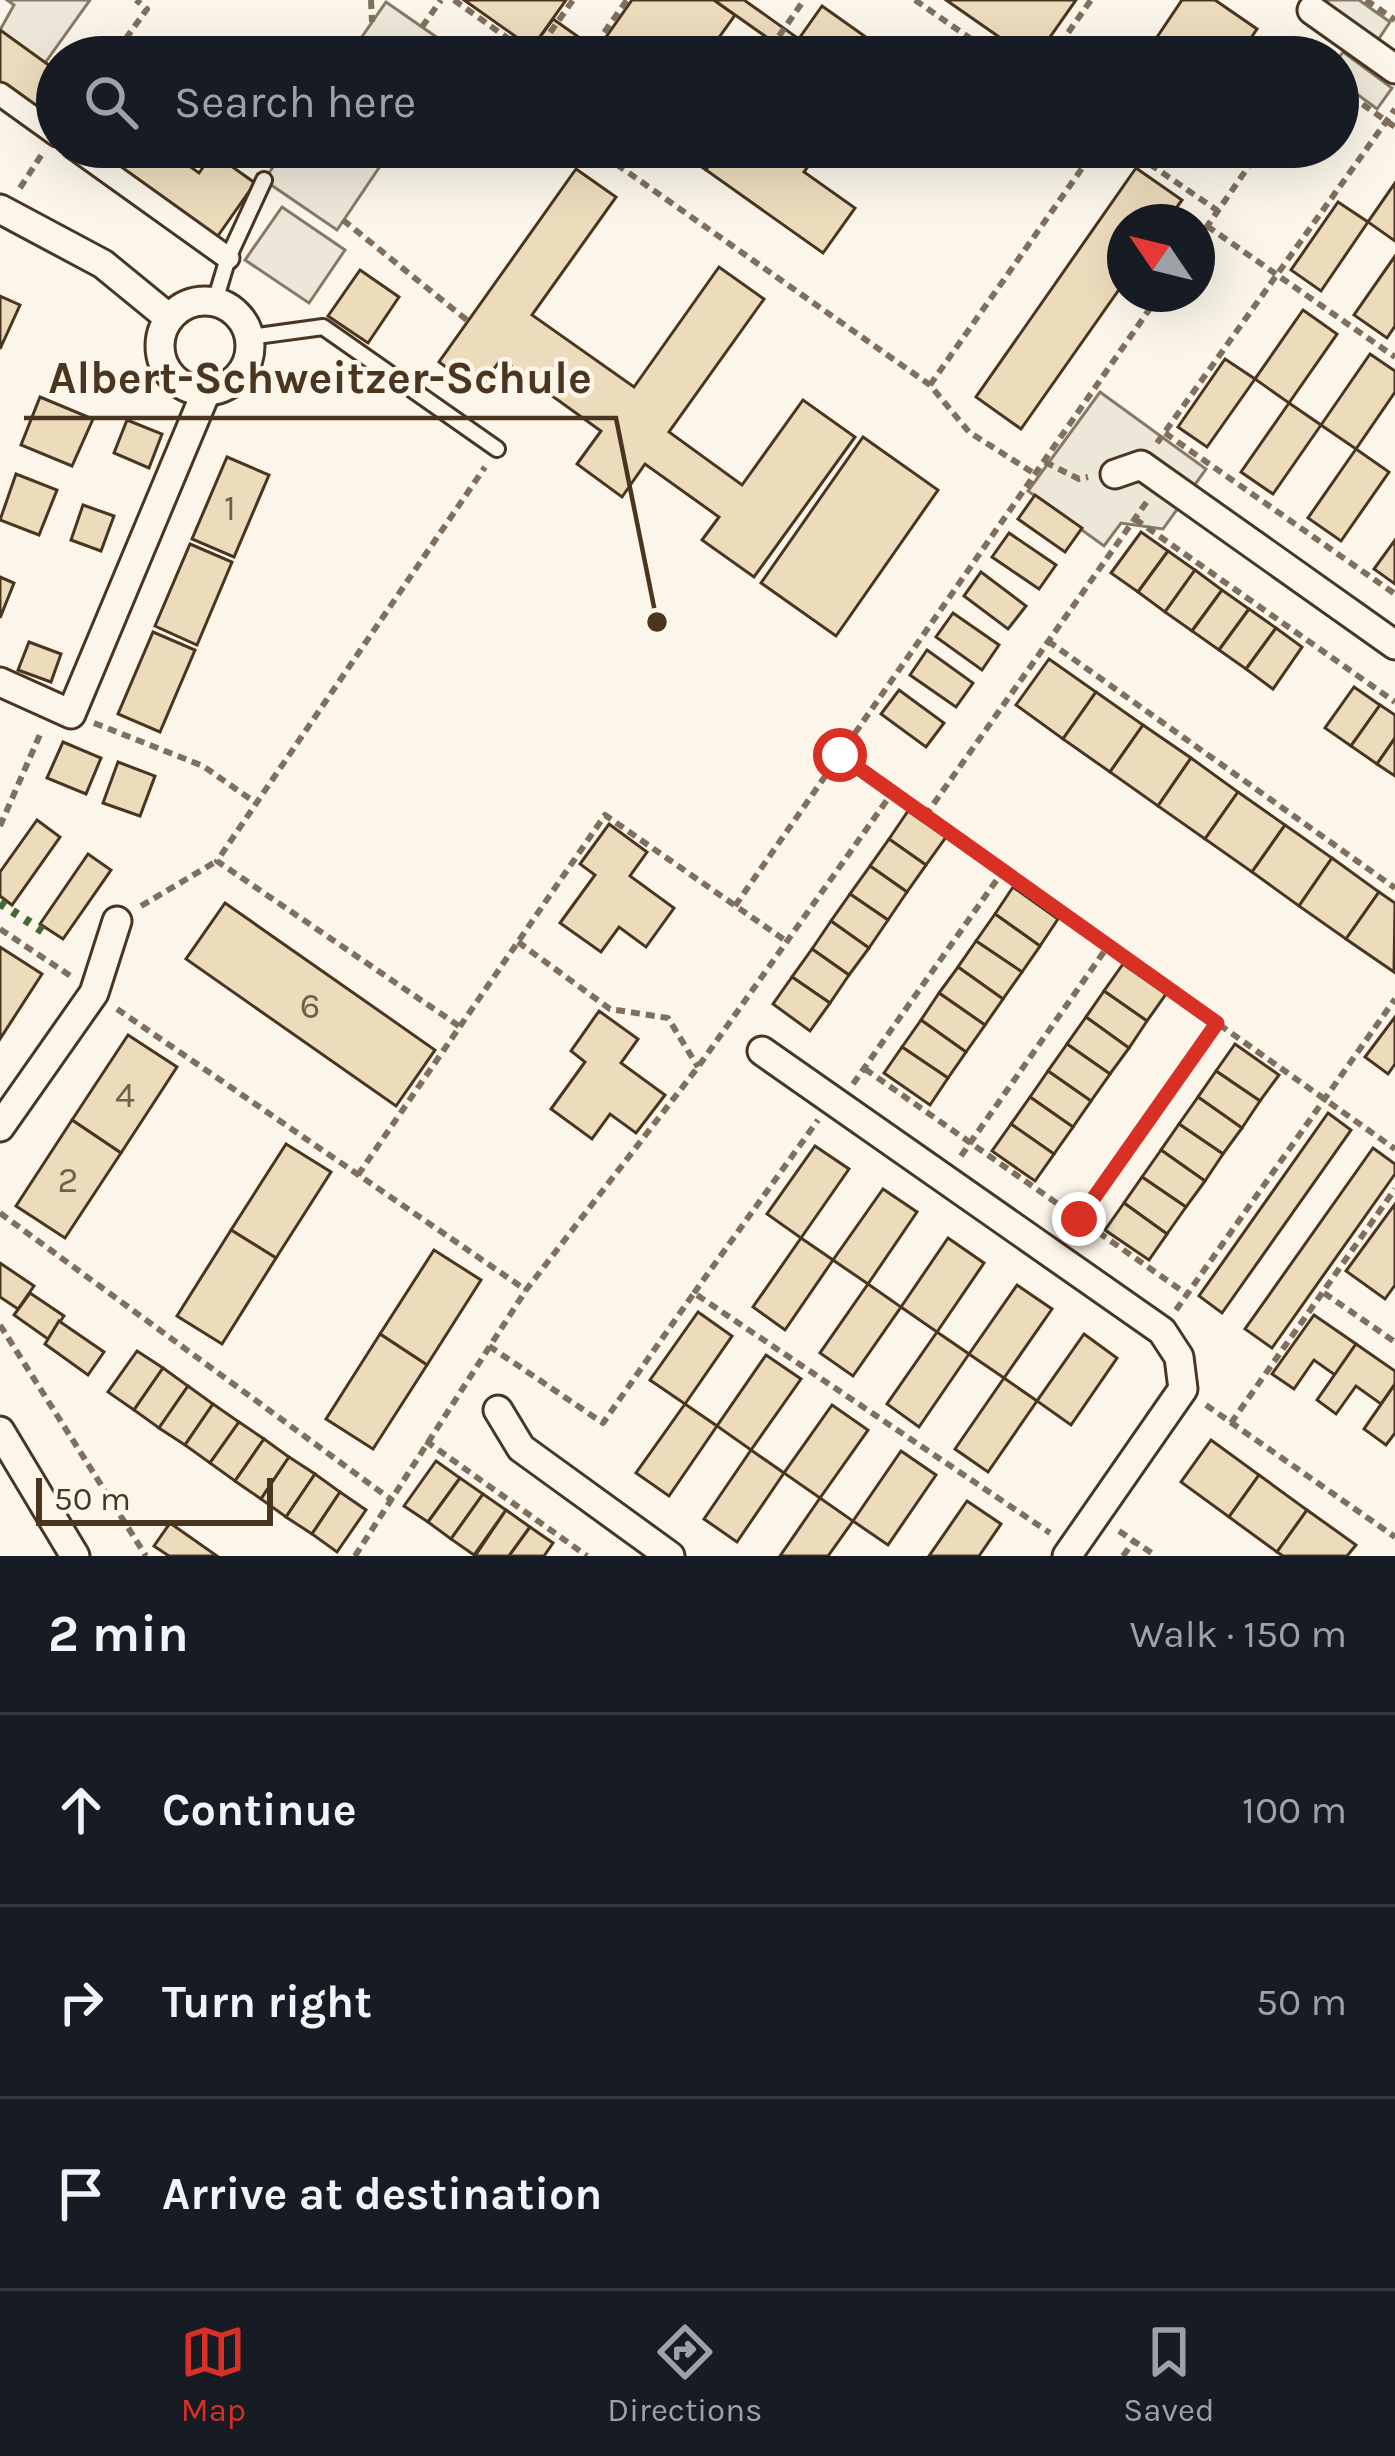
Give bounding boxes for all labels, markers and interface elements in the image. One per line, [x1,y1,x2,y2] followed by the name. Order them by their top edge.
[36,36,1359,168] search box
[78,69,144,135] icon: search
[174,76,416,128] text: Search here
[1107,204,1215,312] north arrow
[24,337,616,418] callout: Albert-Schweitzer-Schule
[48,352,592,404] text: Albert-Schweitzer-Schule
[224,487,236,529] house number: 1
[813,728,867,782] route start
[300,985,320,1027] house number: 6
[115,1074,135,1116] house number: 4
[58,1159,78,1201] house number: 2
[1052,1192,1106,1246] route end
[36,1472,273,1525] scale bar
[54,1480,131,1518] text: 50 m
[48,1604,189,1664] text: 2 min
[1130,1611,1347,1657] text: Walk · 150 m
[48,1777,114,1843] icon: ahead
[162,1784,357,1836] text: Continue
[1242,1787,1347,1833] text: 100 m
[48,1969,114,2035] icon: right
[162,1976,372,2028] text: Turn right
[1256,1979,1347,2025] text: 50 m
[48,2161,114,2227] icon: arrive
[162,2168,602,2220] text: Arrive at destination
[180,2319,246,2429] tab: Map
[607,2319,762,2429] tab: Directions
[1123,2319,1215,2429] tab: Saved

